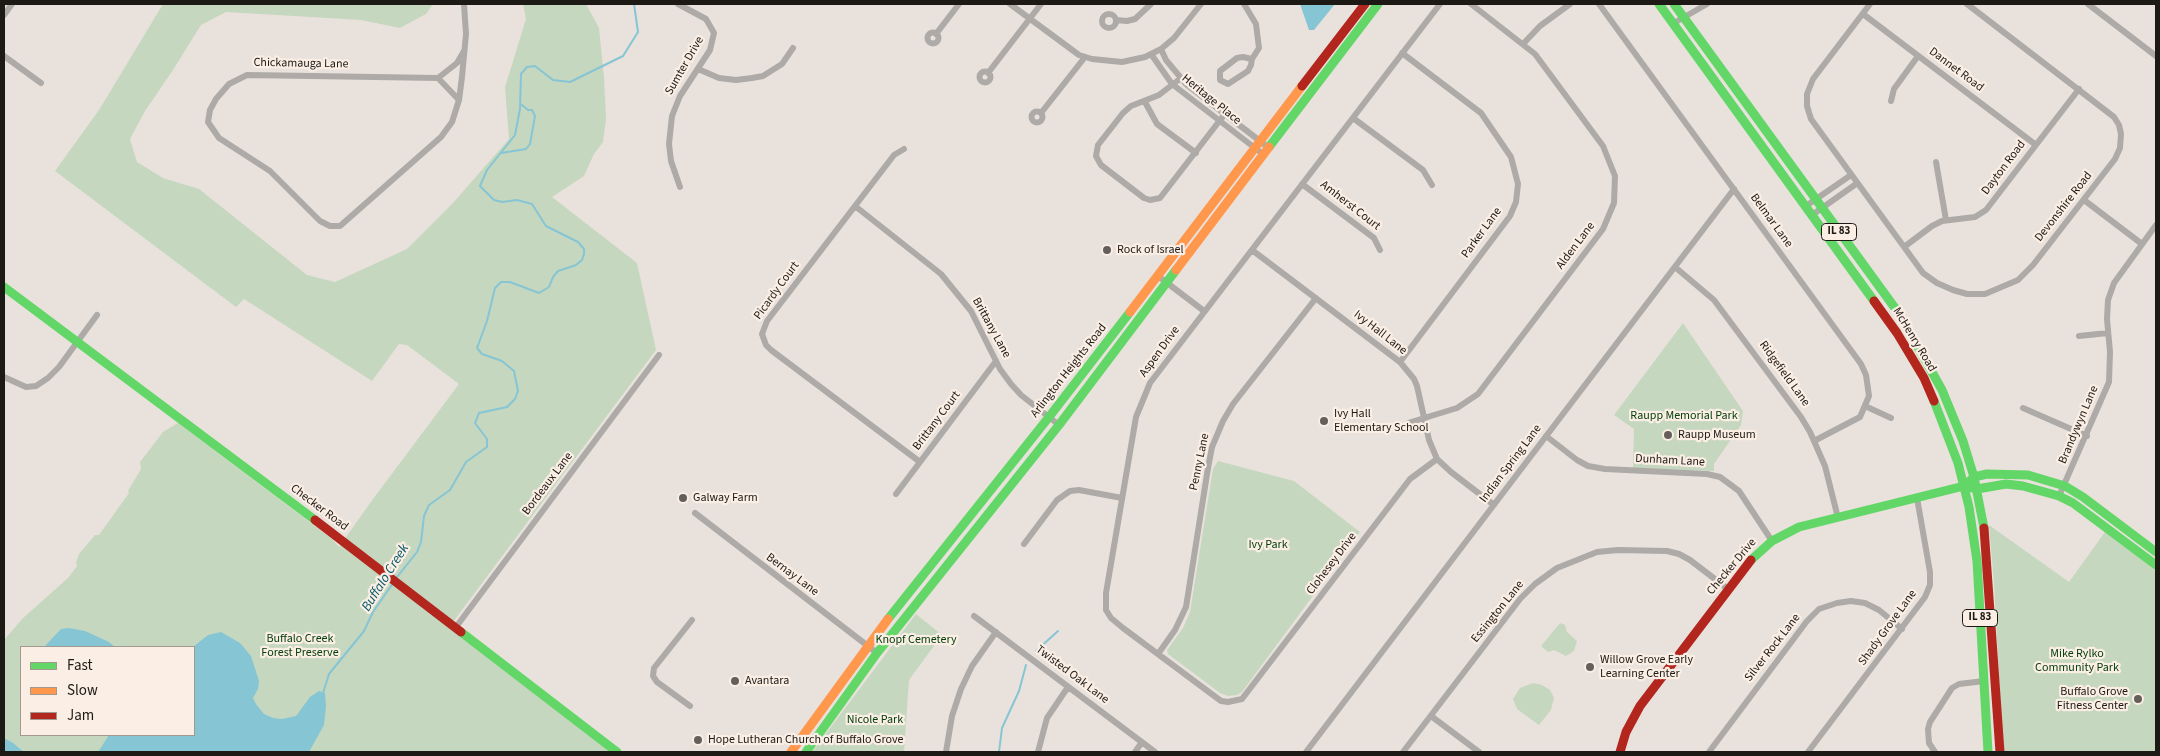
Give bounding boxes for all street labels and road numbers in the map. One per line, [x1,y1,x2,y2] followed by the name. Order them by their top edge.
[662,34,708,98] street label: Sumter Drive
[1926,45,1986,95] street label: Dannet Road
[253,56,349,72] street label: Chickamauga Lane
[1178,72,1244,128] street label: Heritage Place
[1979,138,2029,198] street label: Dayton Road
[2032,169,2096,245] street label: Devonshire Road
[1317,178,1383,234] street label: Amherst Court
[1747,191,1795,251] street label: Belmar Lane
[1459,205,1505,261] street label: Parker Lane
[1554,219,1598,273] street label: Alden Lane
[1822,223,1856,240] road number: IL 83
[751,259,803,323] street label: Picardy Court
[969,295,1013,361] street label: Brittany Lane
[1889,305,1939,375] street label: McHenry Road
[1351,308,1409,358] street label: Ivy Hall Lane
[1028,321,1110,421] street label: Arlington Heights Road
[1137,324,1183,380] street label: Aspen Drive
[1755,339,1813,409] street label: Ridgefield Lane
[2056,384,2102,466] street label: Brandywyn Lane
[910,389,964,453] street label: Brittany Court
[1477,422,1545,506] street label: Indian Spring Lane
[1187,432,1213,492] street label: Penny Lane
[520,450,576,518] street label: Bordeaux Lane
[1635,452,1705,470] street label: Dunham Lane
[287,482,351,534] street label: Checker Road
[1304,530,1360,598] street label: Clohesey Drive
[1704,536,1760,598] street label: Checker Drive
[763,551,821,599] street label: Bernay Lane
[1469,578,1527,646] street label: Essington Lane
[1856,587,1920,669] street label: Shady Grove Lane
[1962,610,1998,626] road number: IL 83
[1742,611,1804,685] street label: Silver Rock Lane
[1033,643,1111,707] street label: Twisted Oak Lane

